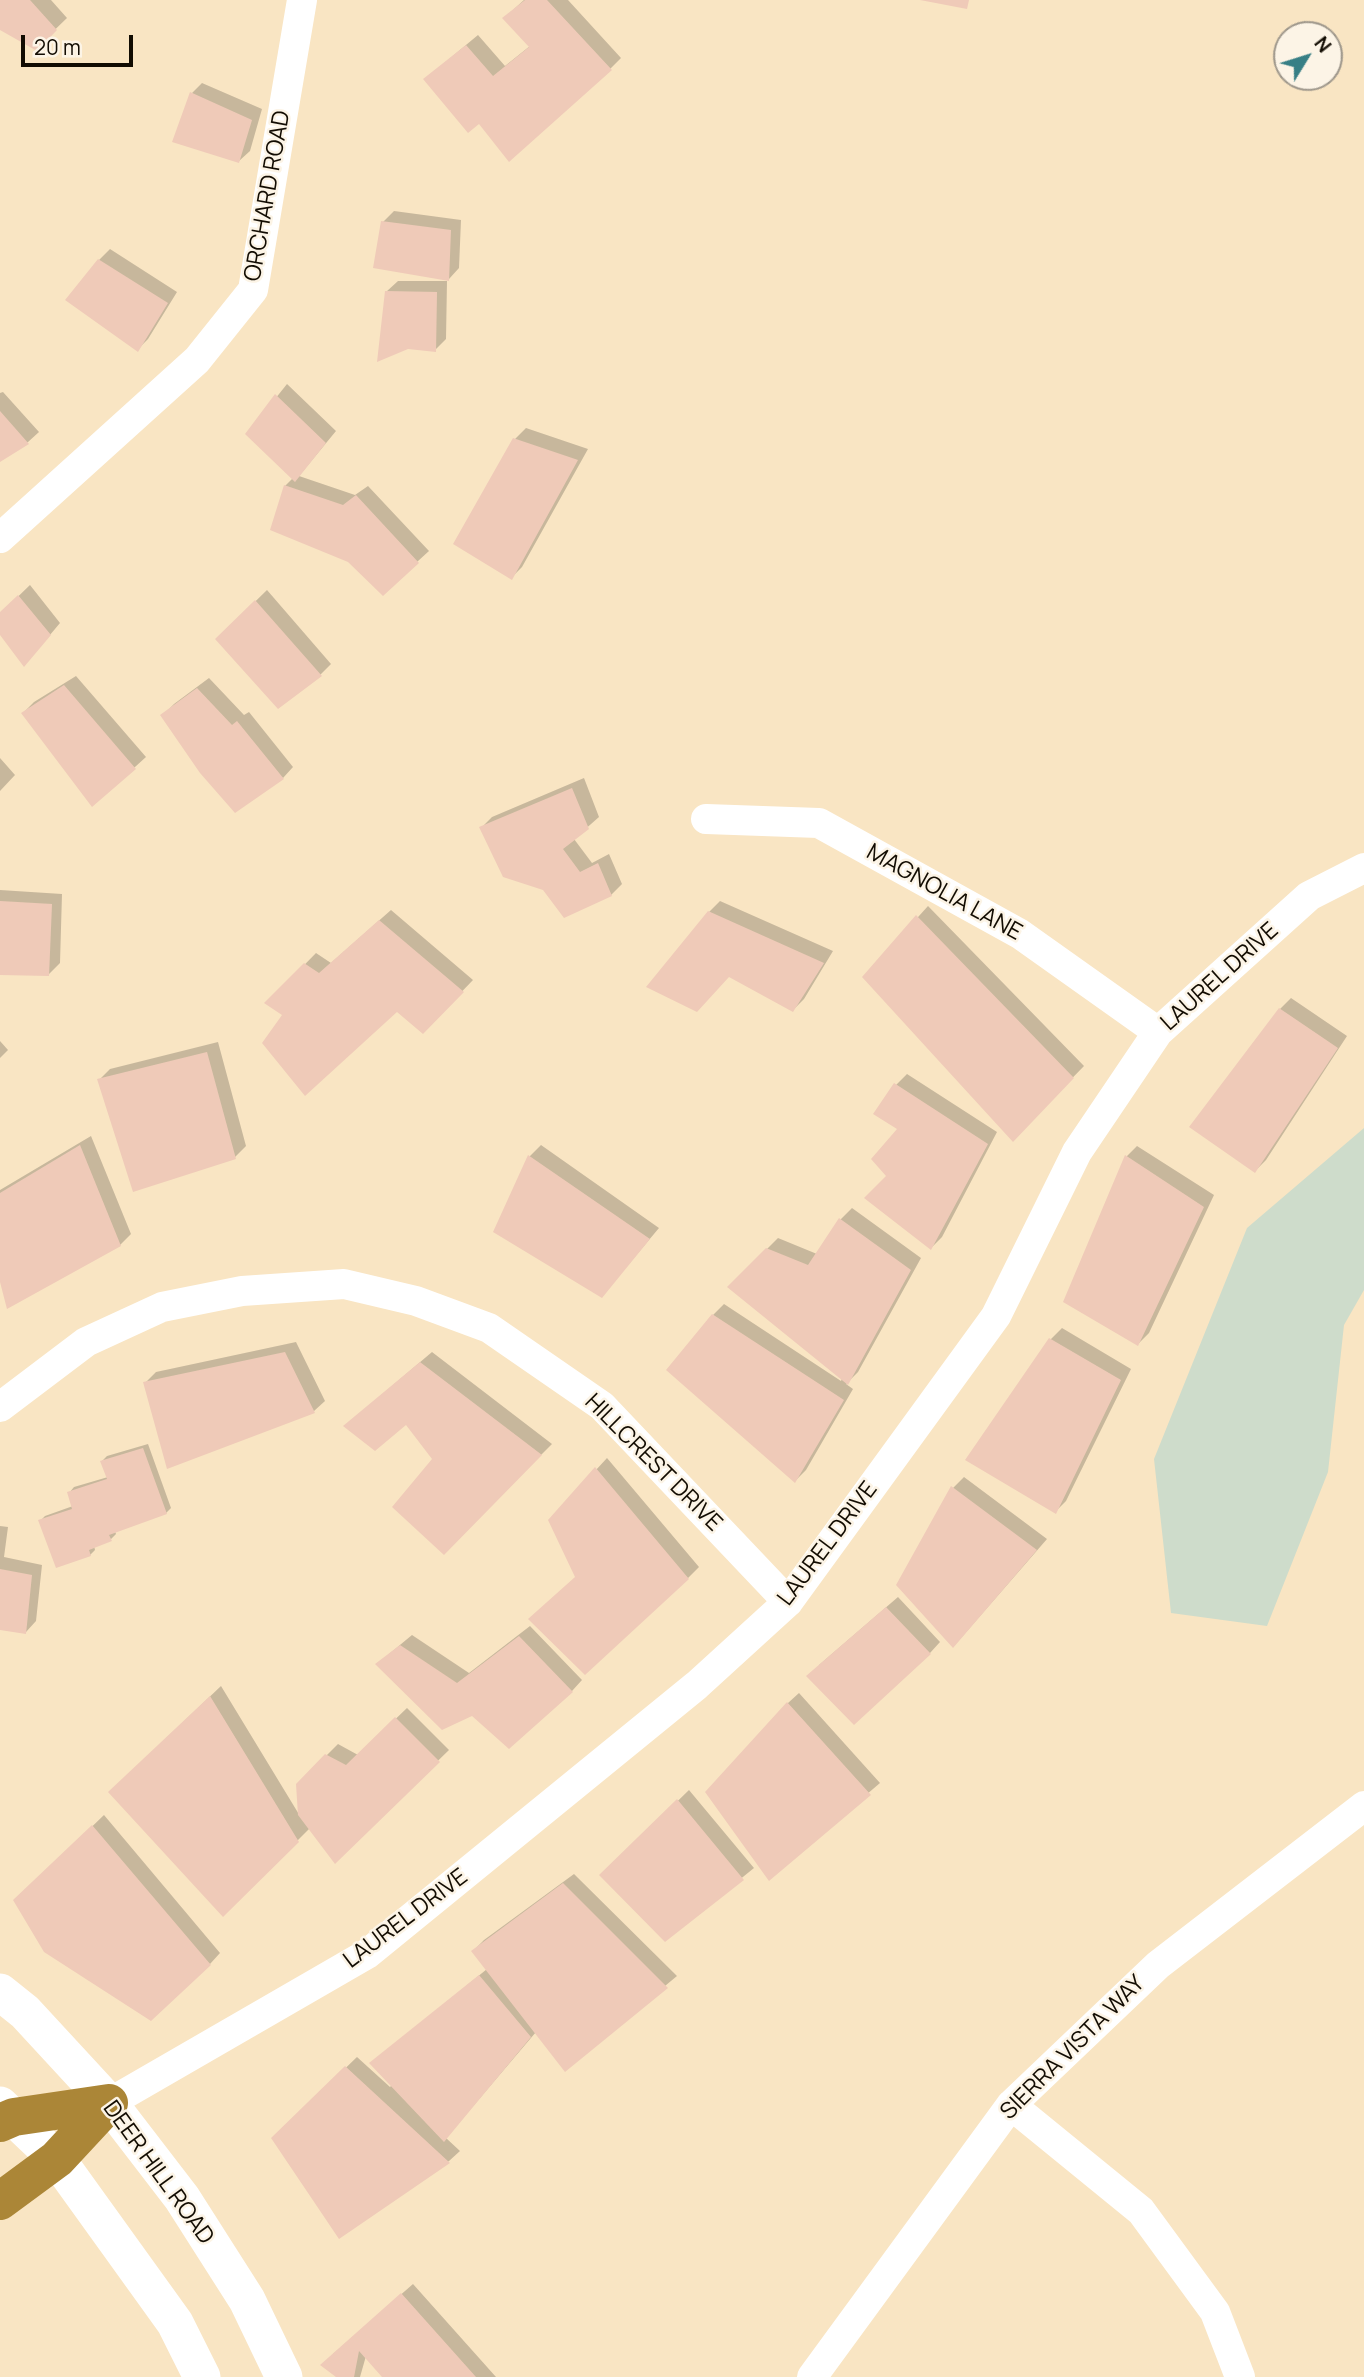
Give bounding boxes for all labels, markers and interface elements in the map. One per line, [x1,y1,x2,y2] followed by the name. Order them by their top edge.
[24,21,136,65] scale bar
[1273,21,1343,91] north arrow
[1309,31,1337,58] text: N
[34,33,81,61] text: 20 m
[239,108,297,284] street label: ORCHARD ROAD
[861,839,1027,947] street label: MAGNOLIA LANE
[1156,917,1284,1037] street label: LAUREL DRIVE
[579,1389,727,1537] street label: HILLCREST DRIVE
[772,1476,884,1612] street label: LAUREL DRIVE
[338,1863,474,1975] street label: LAUREL DRIVE
[995,1970,1151,2126] street label: SIERRA VISTA WAY
[97,2096,219,2250] street label: DEER HILL ROAD

